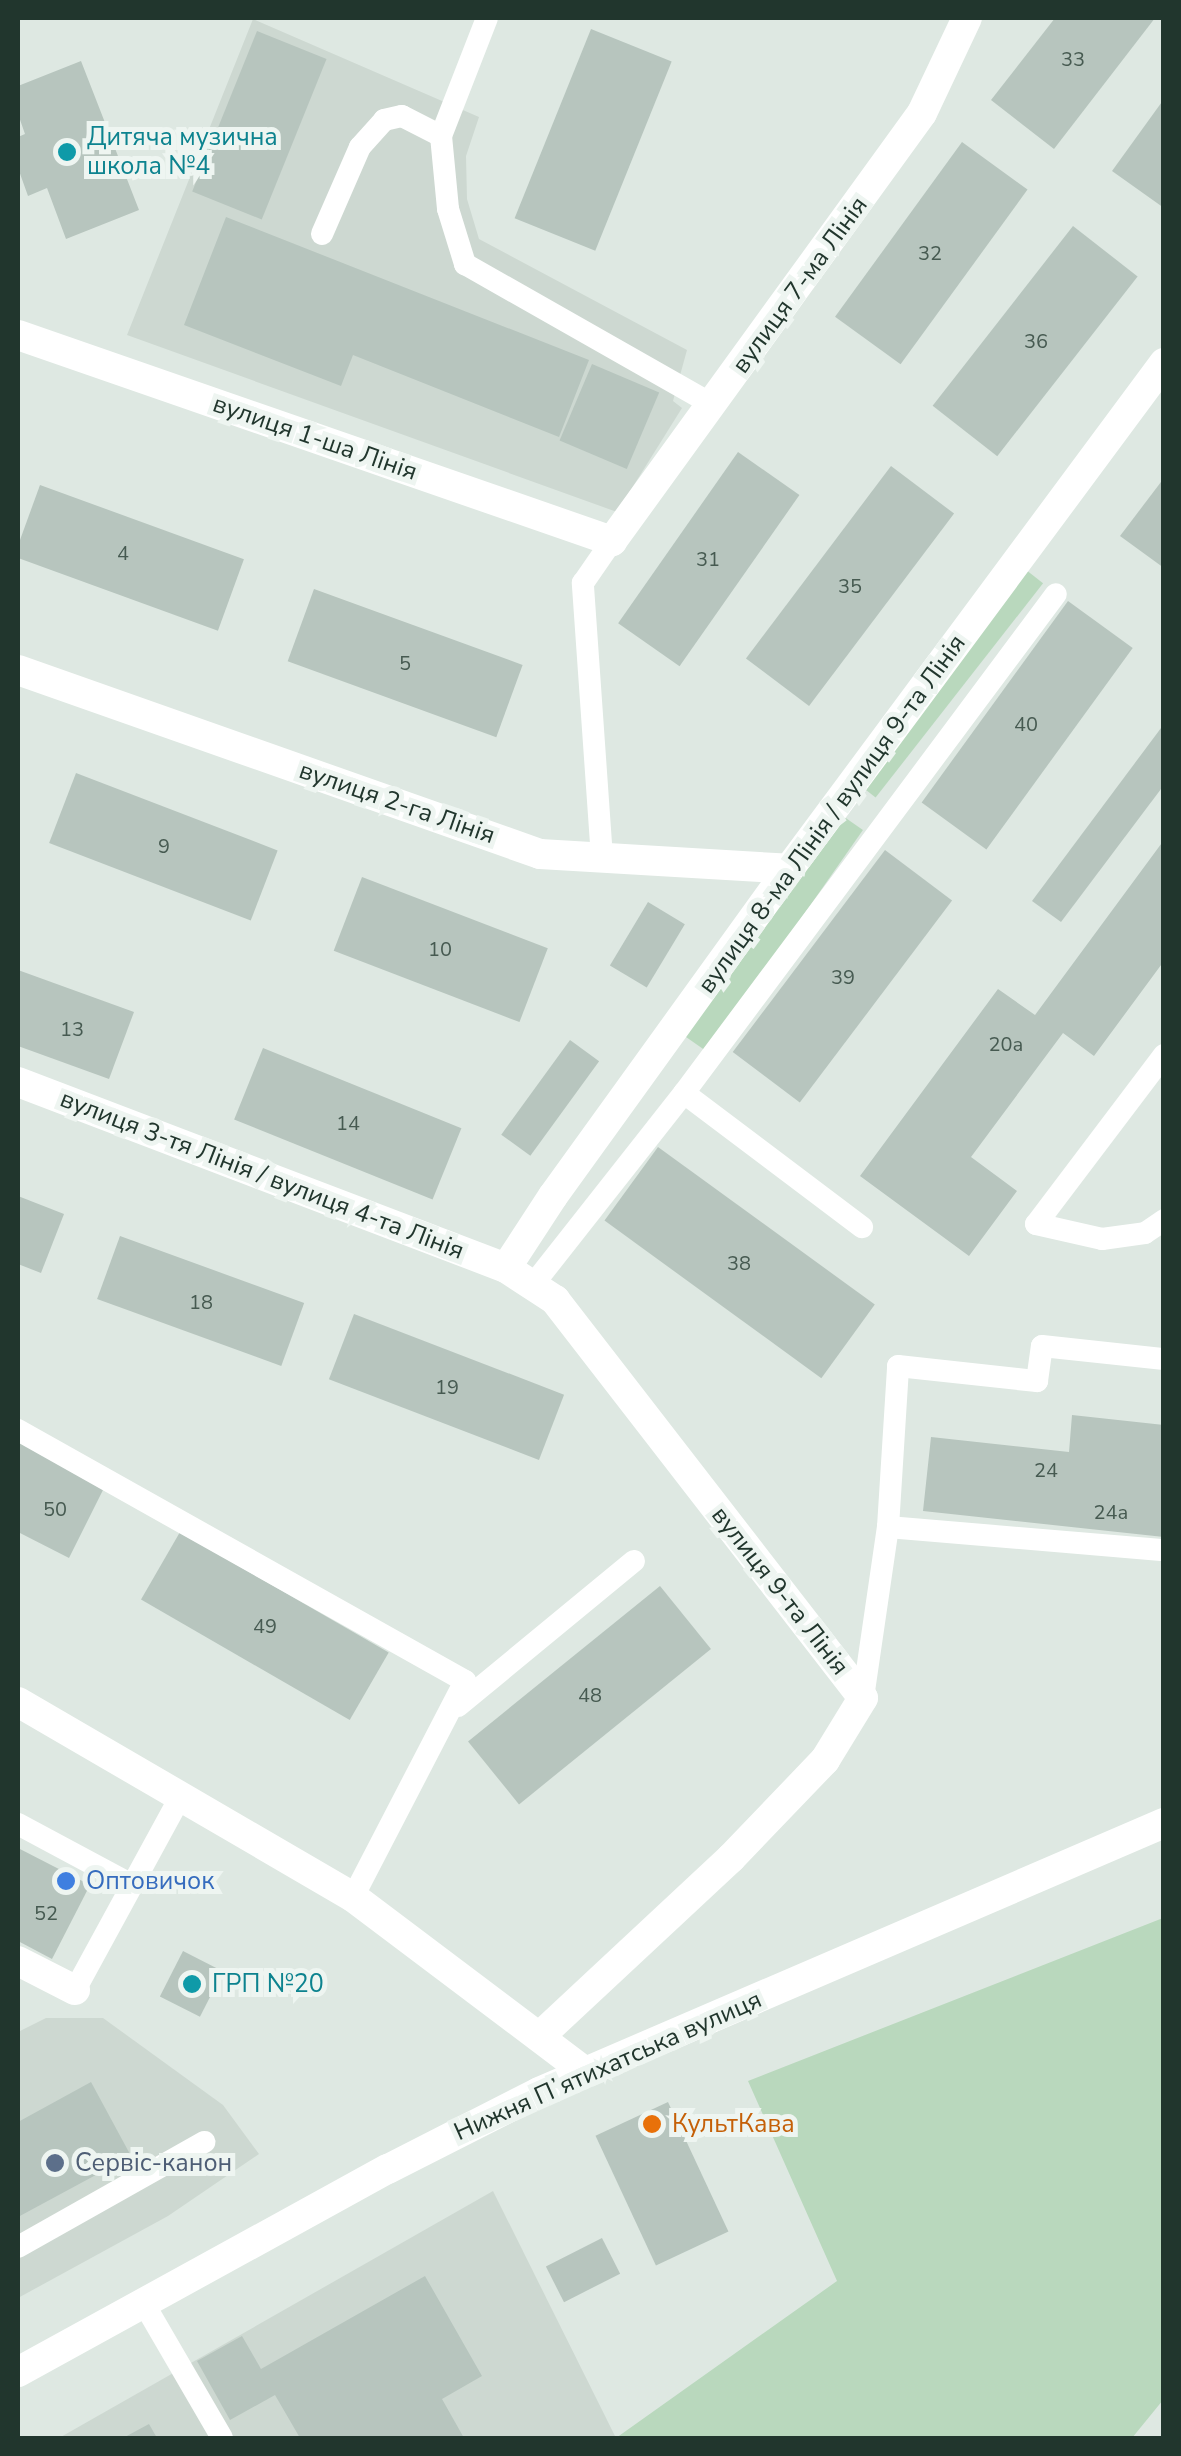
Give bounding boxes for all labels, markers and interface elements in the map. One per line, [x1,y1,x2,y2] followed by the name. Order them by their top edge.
[1061,47,1085,71] house number: 33
[87,123,278,182] place label: Дитяча музична школа №4
[56,141,78,163] marker: Дитяча музична школа №4
[726,191,874,379] street label: вулиця 7-ма Лінія
[918,241,942,265] house number: 32
[1024,329,1048,353] house number: 36
[209,389,421,487] street label: вулиця 1-ша Лінія
[117,541,129,565] house number: 4
[696,547,720,571] house number: 31
[838,574,862,598] house number: 35
[692,629,972,999] street label: вулиця 8-ма Лінія / вулиця 9-та Лінія
[399,651,411,675] house number: 5
[1014,712,1038,736] house number: 40
[295,755,499,851] street label: вулиця 2-га Лінія
[158,834,170,858] house number: 9
[428,937,452,961] house number: 10
[831,965,855,989] house number: 39
[60,1017,84,1041] house number: 13
[989,1032,1023,1056] house number: 20а
[56,1084,468,1266] street label: вулиця 3-тя Лінія / вулиця 4-та Лінія
[336,1111,360,1135] house number: 14
[727,1251,751,1275] house number: 38
[189,1290,213,1314] house number: 18
[435,1375,459,1399] house number: 19
[1034,1458,1058,1482] house number: 24
[43,1497,67,1521] house number: 50
[1094,1500,1128,1524] house number: 24а
[705,1501,855,1681] street label: вулиця 9-та Лінія
[253,1614,277,1638] house number: 49
[578,1683,602,1707] house number: 48
[86,1866,214,1896] place label: Оптовичок
[55,1870,77,1892] marker: Оптовичок
[34,1901,58,1925] house number: 52
[212,1969,324,1999] place label: ГРП №20
[181,1973,203,1995] marker: ГРП №20
[450,1984,766,2148] street label: Нижня Пʼятихатська вулиця
[672,2109,795,2139] place label: КультКава
[641,2113,663,2135] marker: КультКава
[75,2148,232,2178] place label: Сервіс-канон
[44,2152,66,2174] marker: Сервіс-канон

